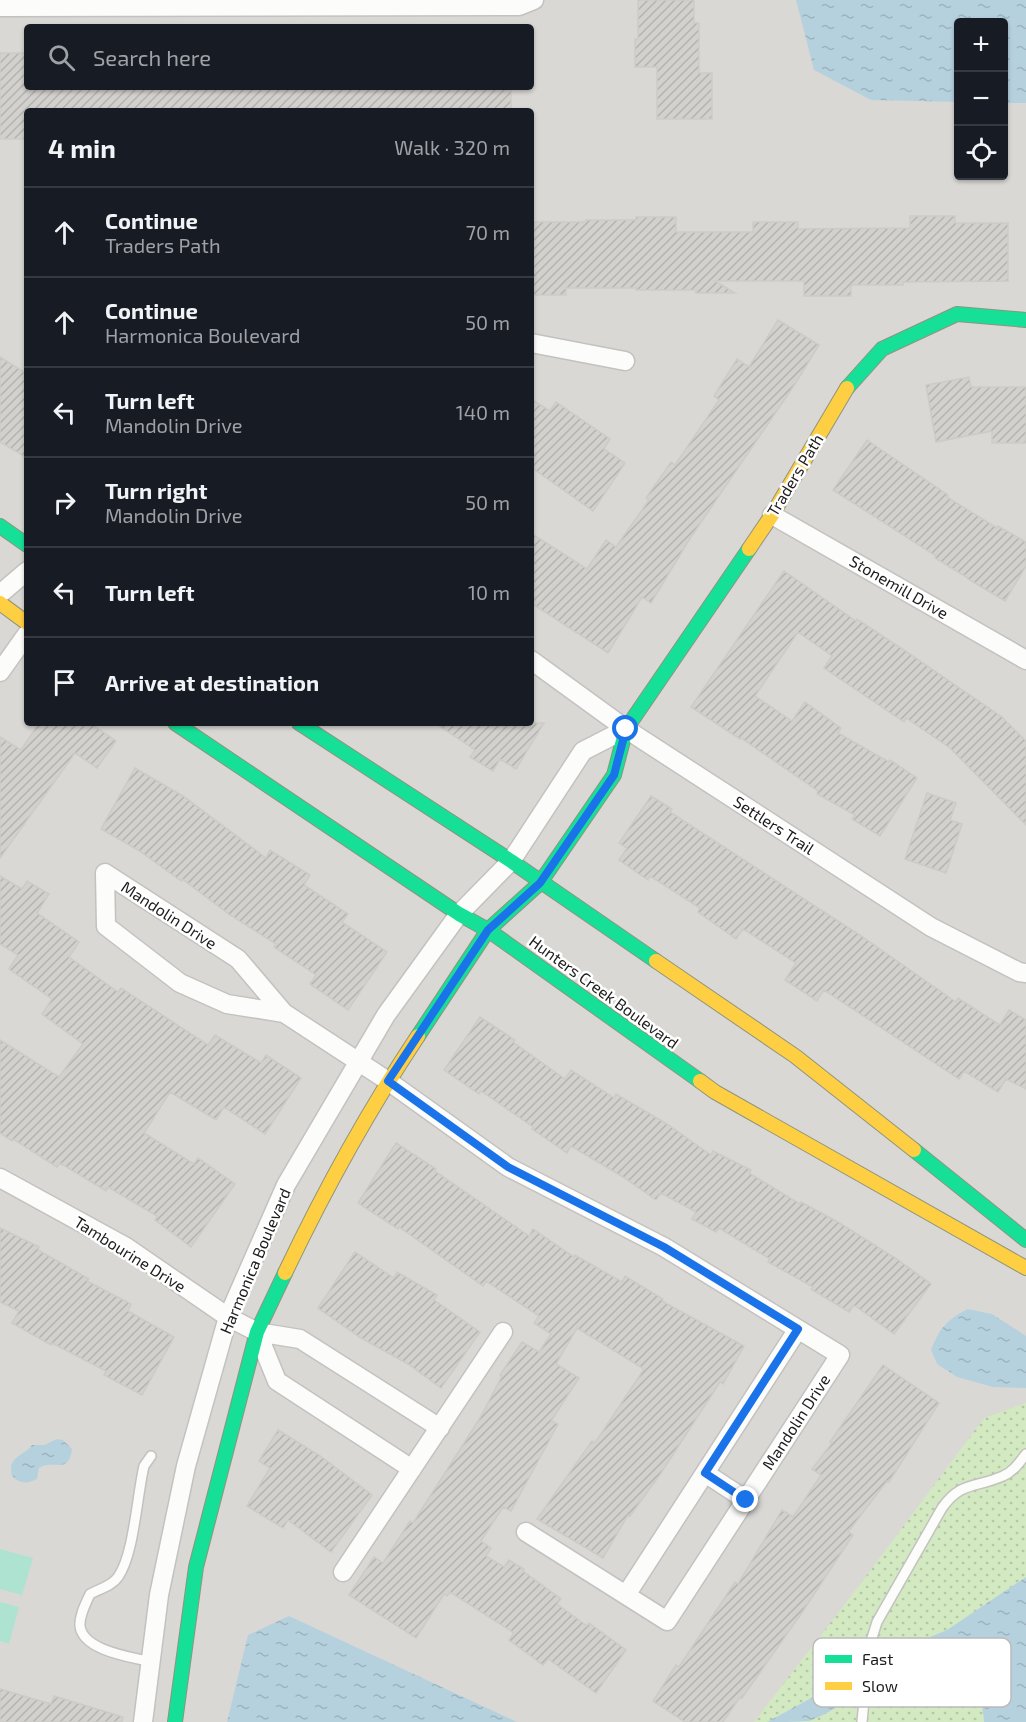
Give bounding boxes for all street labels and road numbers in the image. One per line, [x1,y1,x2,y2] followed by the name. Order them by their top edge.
[763,430,827,519] street label: Traders Path
[847,551,952,622] street label: Stonemill Drive
[730,791,818,858] street label: Settlers Trail
[118,877,221,952] street label: Mandolin Drive
[526,931,683,1052] street label: Hunters Creek Boulevard
[215,1185,294,1337] street label: Harmonica Boulevard
[71,1212,189,1295] street label: Tambourine Drive
[758,1370,833,1473] street label: Mandolin Drive

